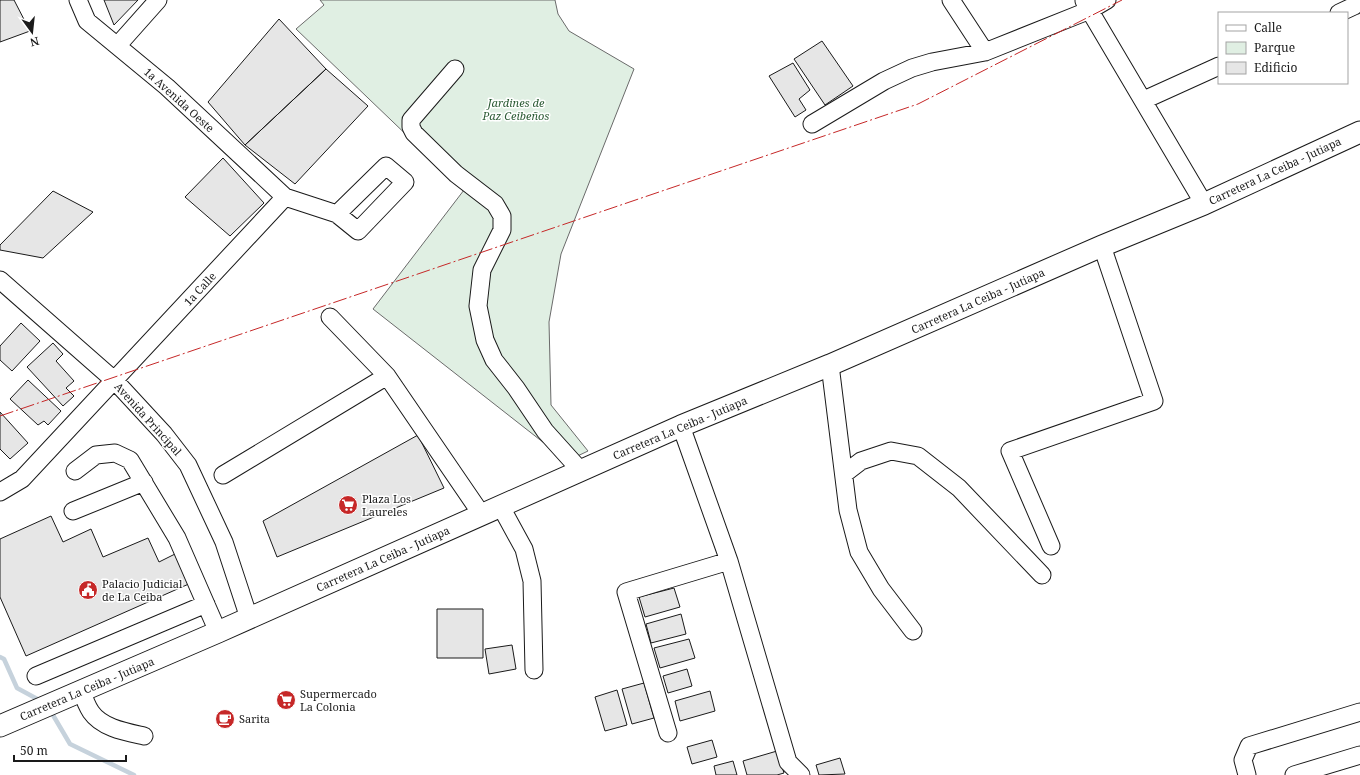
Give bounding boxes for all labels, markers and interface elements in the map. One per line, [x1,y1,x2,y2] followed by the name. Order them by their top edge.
[12,12,52,52] north arrow
[1218,12,1348,84] legend
[1254,19,1282,36] text: Calle
[28,34,41,51] text: N
[1254,39,1295,56] text: Parque
[1254,59,1297,76] text: Edificio
[141,64,218,135] street label: 1a Avenida Oeste
[482,95,549,123] park label: Jardines de Paz Ceibeños
[1206,133,1343,208] street label: Carretera La Ceiba - Jutiapa
[909,264,1047,337] street label: Carretera La Ceiba - Jutiapa
[180,269,219,309] street label: 1a Calle
[112,379,186,459] street label: Avenida Principal
[610,392,749,463] street label: Carretera La Ceiba - Jutiapa
[362,491,411,519] place label: Plaza Los Laureles
[337,494,359,516] supermarket icon: Plaza Los Laureles
[314,522,452,595] street label: Carretera La Ceiba - Jutiapa
[102,576,183,604] place label: Palacio Judicial de La Ceiba
[77,579,99,601] public building icon: Palacio Judicial de La Ceiba
[17,653,156,724] street label: Carretera La Ceiba - Jutiapa
[300,686,377,714] place label: Supermercado La Colonia
[275,689,297,711] supermarket icon: Supermercado La Colonia
[214,708,236,730] cafe icon: Sarita
[239,711,270,726] place label: Sarita
[14,737,126,763] scale bar
[20,742,48,759] text: 50 m

